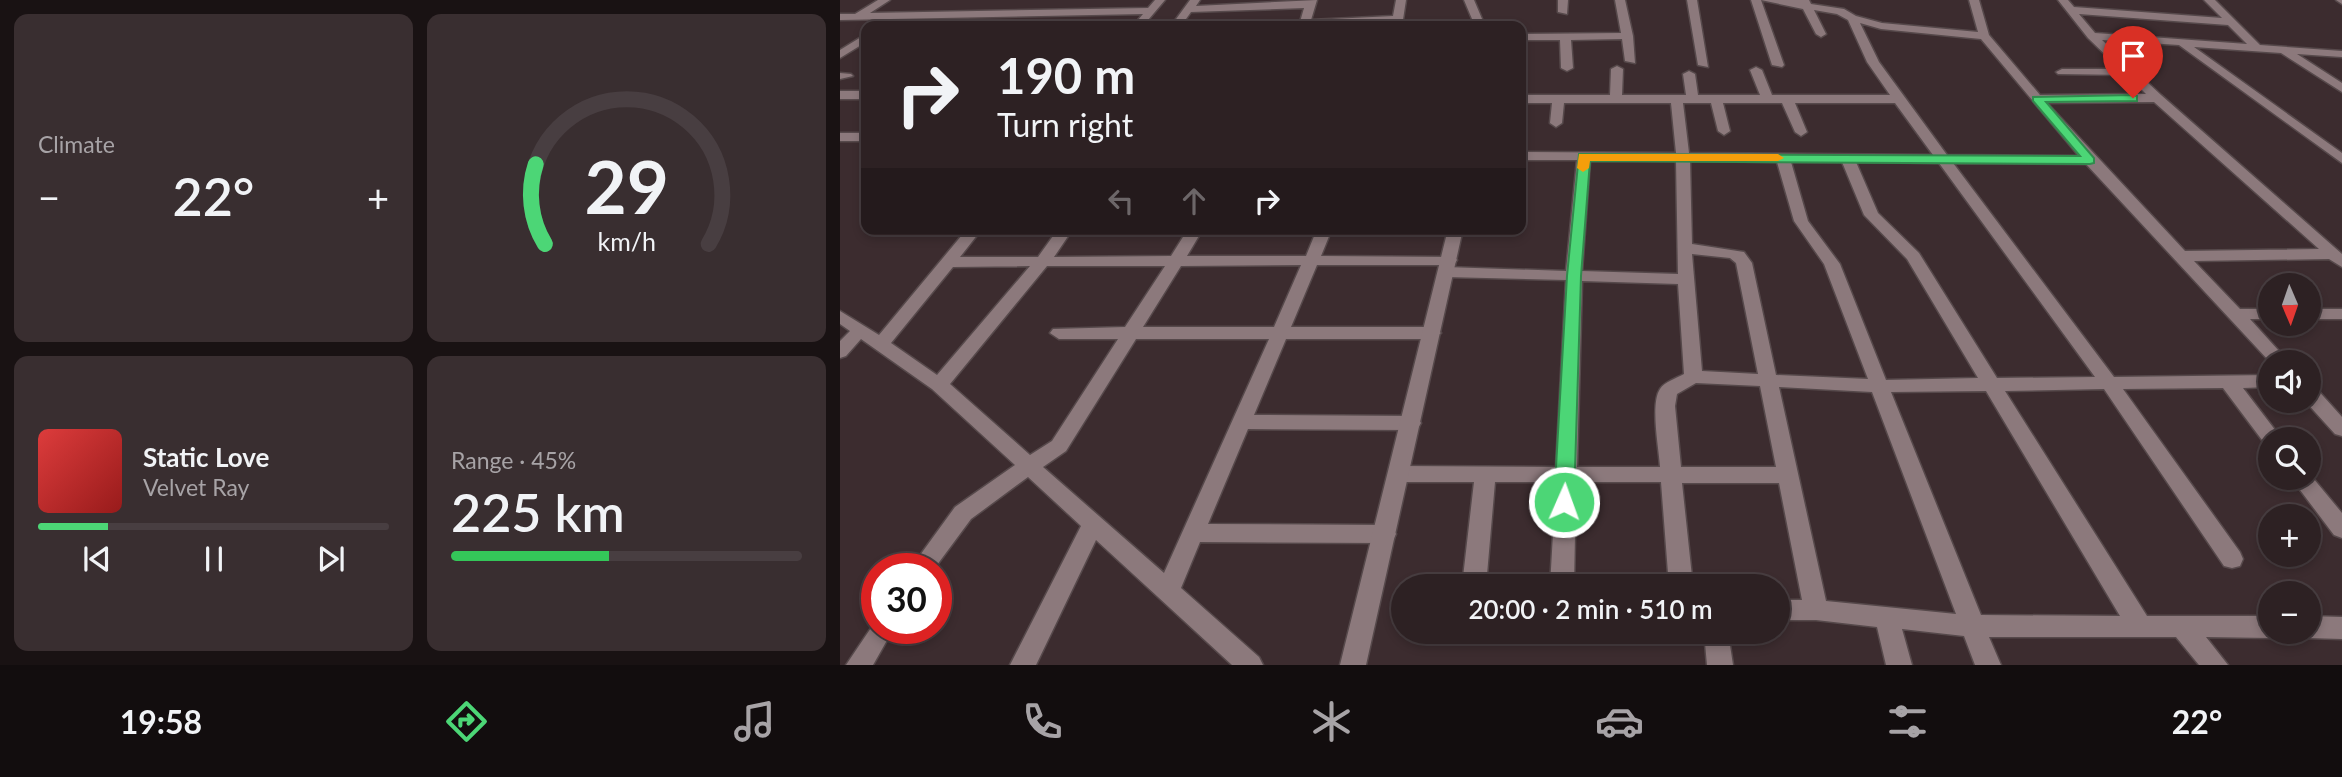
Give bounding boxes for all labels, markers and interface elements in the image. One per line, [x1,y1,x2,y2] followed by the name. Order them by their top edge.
[2103,26,2163,98] pin
[2114,37,2152,75] icon: arrive
[997,46,1135,104] text: 190 m
[882,49,973,140] icon: right
[997,105,1133,144] text: Turn right
[38,130,115,158] text: Climate
[584,142,669,230] text: 29
[173,165,254,227] text: 22°
[38,174,60,220] text: −
[367,174,389,220] text: +
[1102,182,1140,220] icon: left
[1175,182,1213,220] icon: ahead
[1248,182,1286,220] icon: right
[597,226,656,256] text: km/h
[2258,273,2320,336] north arrow
[2258,273,2321,644] map controls
[2258,350,2321,413] button: sound
[2258,427,2321,490] button: search
[143,441,270,473] text: Static Love
[451,446,576,474] text: Range · 45%
[1527,465,1601,539] position arrow
[143,473,249,501] text: Velvet Ray
[451,481,625,543] text: 225 km
[2258,504,2321,567] button: +
[78,540,116,578] icon: previous
[195,540,233,578] icon: pause
[312,540,350,578] icon: next
[861,553,952,644] speed limit sign: 30
[2258,581,2321,644] button: −
[1468,593,1713,625] text: 20:00 · 2 min · 510 m
[442,697,491,746] icon: directions
[730,697,779,746] icon: music
[1018,697,1067,746] icon: phone
[1307,697,1356,746] icon: climate
[1595,697,1644,746] icon: car
[1883,697,1932,746] icon: filters
[120,702,202,741] text: 19:58
[2172,702,2222,741] text: 22°

